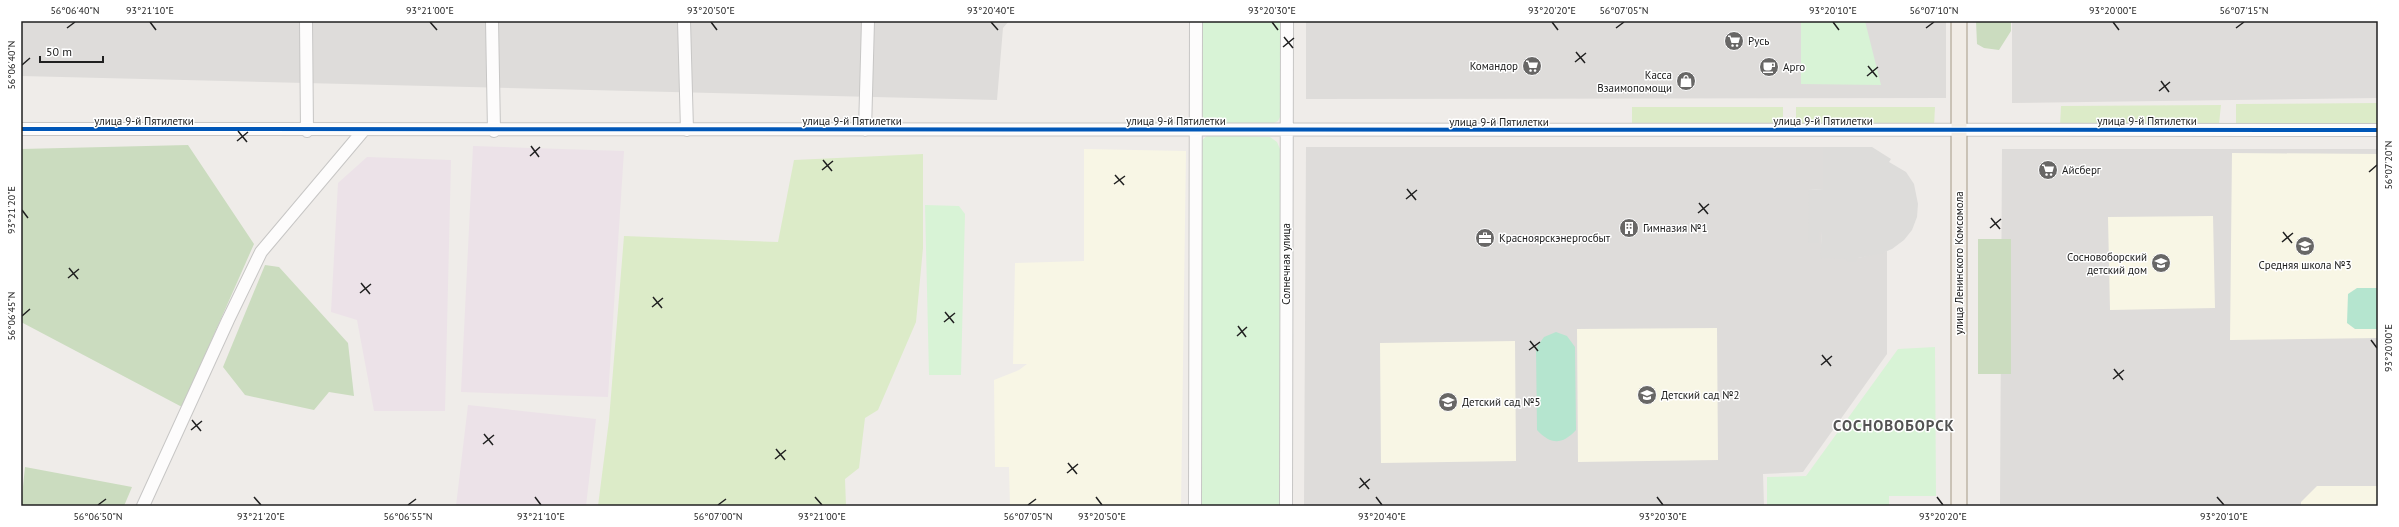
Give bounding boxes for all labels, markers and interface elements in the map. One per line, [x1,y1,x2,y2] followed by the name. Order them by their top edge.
[50,4,100,17] text: 56°06'40"N
[126,4,174,17] text: 93°21'10"E
[406,4,454,17] text: 93°21'00"E
[687,4,735,17] text: 93°20'50"E
[967,4,1015,17] text: 93°20'40"E
[1248,4,1296,17] text: 93°20'30"E
[1528,4,1576,17] text: 93°20'20"E
[1599,4,1649,17] text: 56°07'05"N
[1809,4,1857,17] text: 93°20'10"E
[1909,4,1959,17] text: 56°07'10"N
[2089,4,2137,17] text: 93°20'00"E
[2219,4,2269,17] text: 56°07'15"N
[1723,30,1745,52] supermarket icon: Русь
[1748,34,1769,48] place label: Русь
[40,38,103,64] scale bar
[5,40,18,90] text: 56°06'40"N
[46,44,72,59] text: 50 m
[1521,55,1543,77] supermarket icon: Командор
[1758,56,1780,78] cafe icon: Арго
[1470,59,1518,73] place label: Командор
[1783,60,1805,74] place label: Арго
[1597,68,1672,95] place label: Касса Взаимопомощи
[1675,70,1697,92] shop icon: Касса Взаимопомощи
[94,114,194,128] street label: улица 9-й Пятилетки
[802,114,902,128] street label: улица 9-й Пятилетки
[1126,114,1226,128] street label: улица 9-й Пятилетки
[1773,114,1873,128] street label: улица 9-й Пятилетки
[2097,114,2197,128] street label: улица 9-й Пятилетки
[1449,115,1549,129] street label: улица 9-й Пятилетки
[2382,140,2395,190] text: 56°07'20"N
[2037,159,2059,181] supermarket icon: Айсберг
[2062,163,2102,177] place label: Айсберг
[5,186,18,234] text: 93°21'20"E
[1952,191,1966,335] street label: улица Ленинского Комсомола
[1618,217,1640,239] building icon: Гимназия №1
[1643,221,1707,235] place label: Гимназия №1
[1279,223,1293,305] street label: Солнечная улица
[1474,227,1496,249] office icon: Красноярскэнергосбыт
[1499,231,1611,245] place label: Красноярскэнергосбыт
[2294,235,2316,257] school or university icon: Средняя школа №3
[2067,250,2147,277] place label: Сосновоборский детский дом
[2150,252,2172,274] school or university icon: Сосновоборский детский дом
[2258,258,2352,272] place label: Средняя школа №3
[5,291,18,341] text: 56°06'45"N
[2382,324,2395,372] text: 93°20'00"E
[1636,384,1658,406] school or university icon: Детский сад №2
[1661,388,1740,402] place label: Детский сад №2
[1437,391,1459,413] school or university icon: Детский сад №5
[1462,395,1541,409] place label: Детский сад №5
[1833,416,1955,435] district label: СОСНОВОБОРСК
[73,510,123,523] text: 56°06'50"N
[237,510,285,523] text: 93°21'20"E
[383,510,433,523] text: 56°06'55"N
[517,510,565,523] text: 93°21'10"E
[693,510,743,523] text: 56°07'00"N
[798,510,846,523] text: 93°21'00"E
[1003,510,1053,523] text: 56°07'05"N
[1078,510,1126,523] text: 93°20'50"E
[1358,510,1406,523] text: 93°20'40"E
[1639,510,1687,523] text: 93°20'30"E
[1919,510,1967,523] text: 93°20'20"E
[2200,510,2248,523] text: 93°20'10"E

